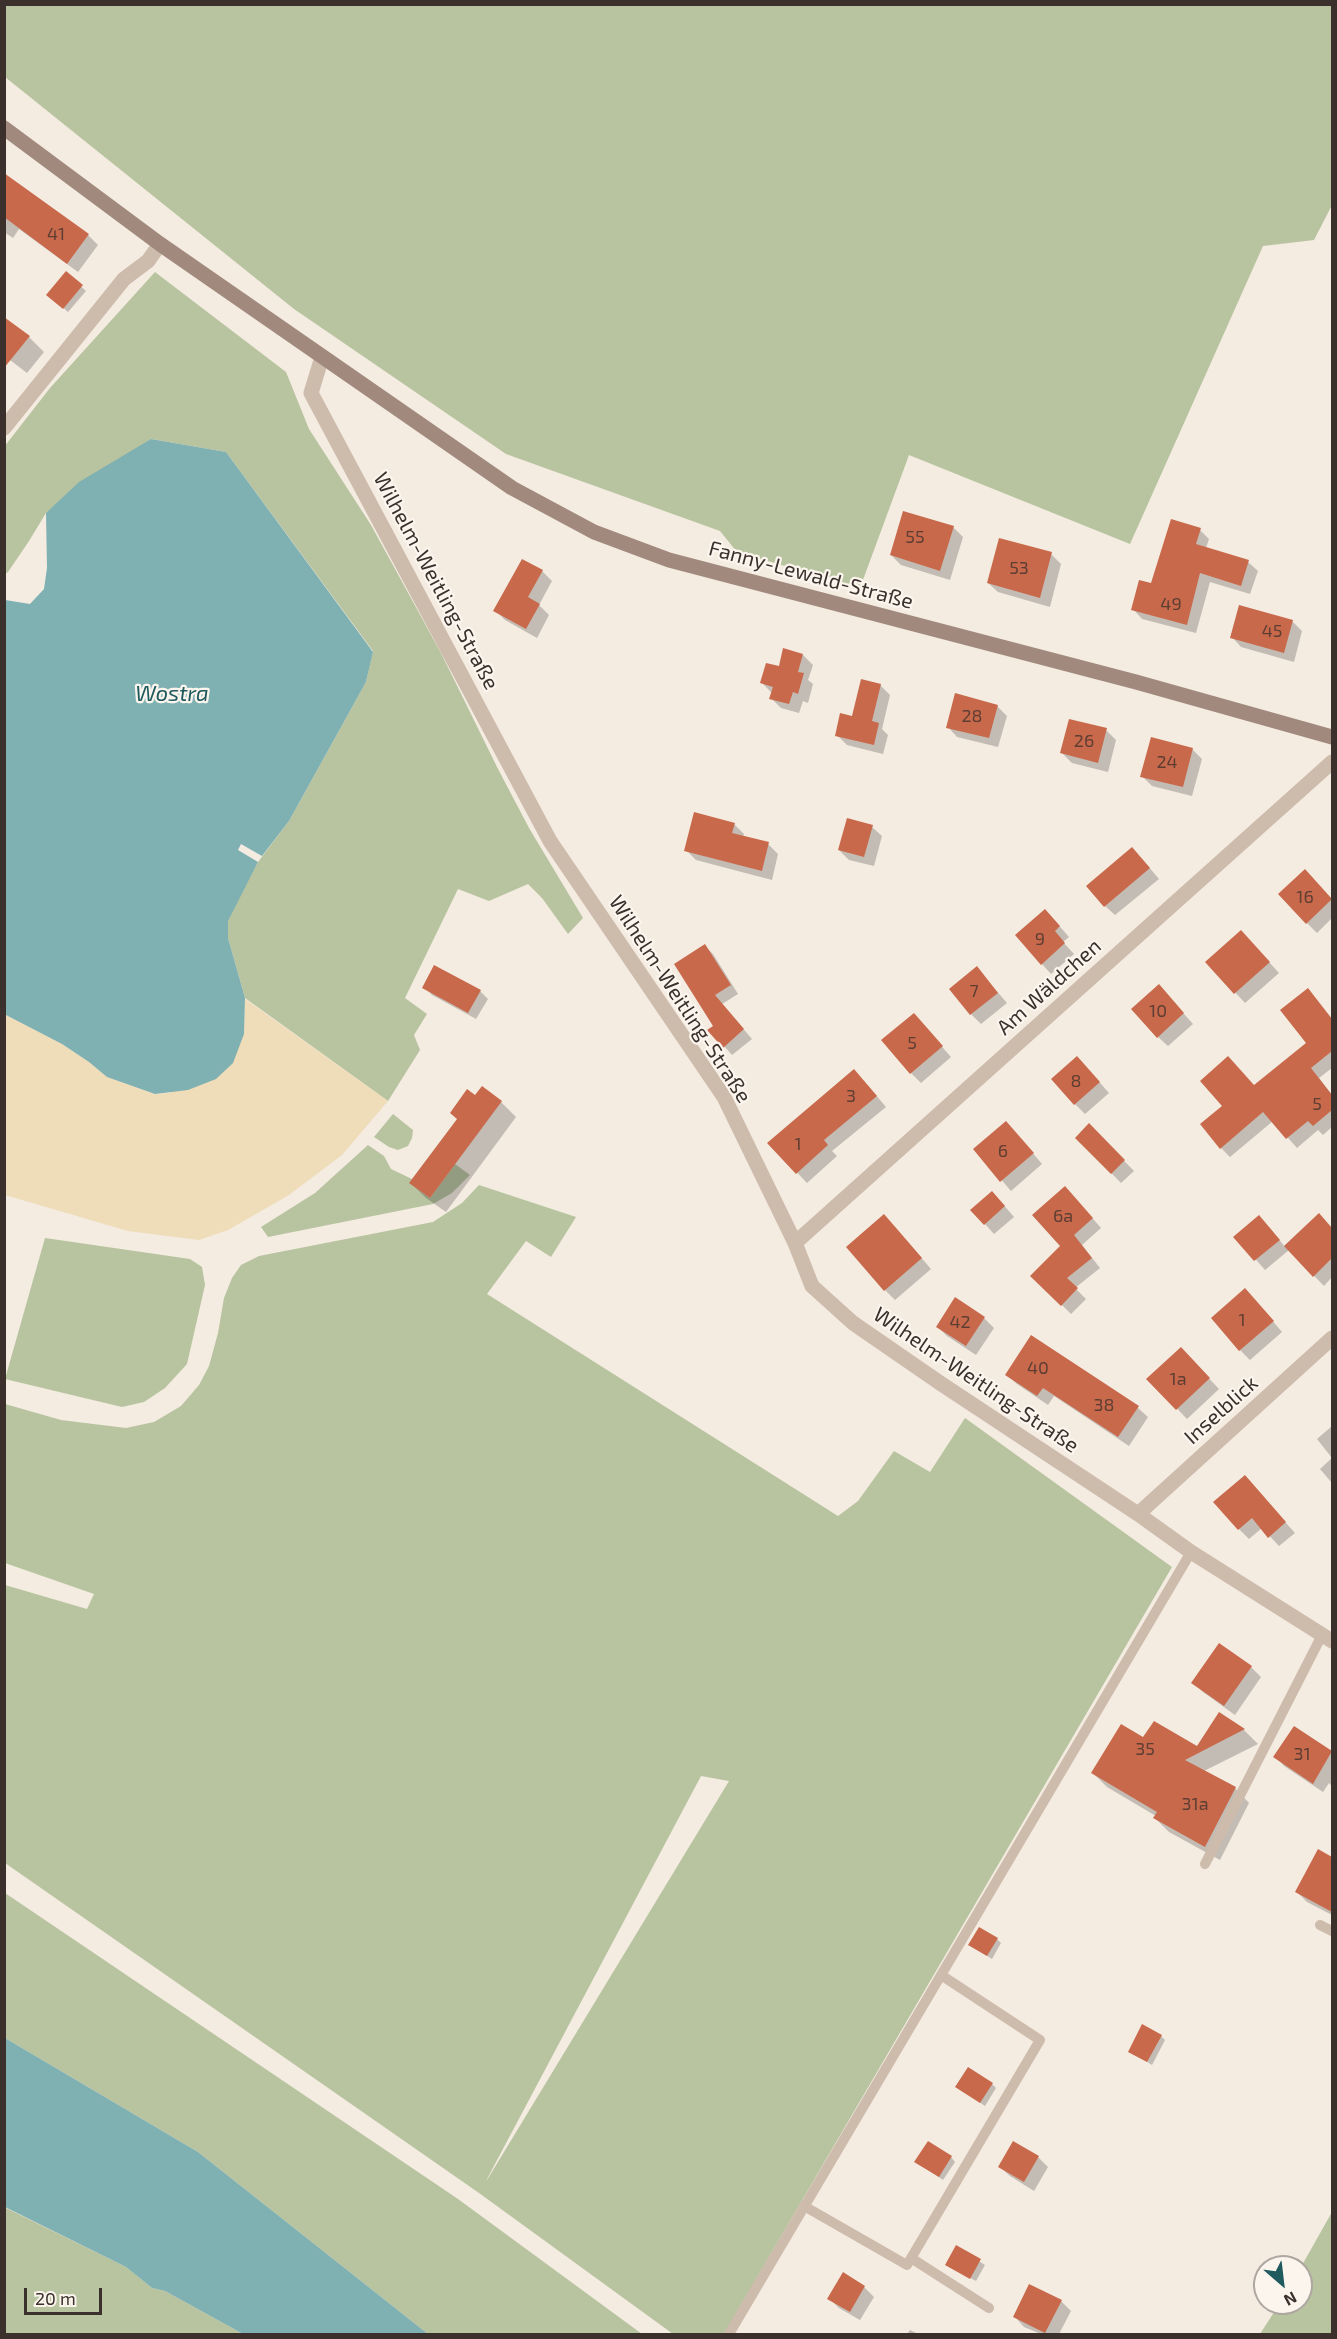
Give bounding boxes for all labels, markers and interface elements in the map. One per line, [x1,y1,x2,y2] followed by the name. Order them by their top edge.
[47,223,65,245] house number: 41
[368,468,504,694] street label: Wilhelm-Weitling-Straße
[905,526,925,548] house number: 55
[706,536,916,614] street label: Fanny-Lewald-Straße
[1009,557,1029,579] house number: 53
[1160,593,1182,615] house number: 49
[1262,620,1282,642] house number: 45
[135,681,209,707] water label: Wostra
[961,705,983,727] house number: 28
[1074,730,1094,752] house number: 26
[1156,751,1178,773] house number: 24
[1296,886,1314,908] house number: 16
[603,891,757,1107] street label: Wilhelm-Weitling-Straße
[1035,928,1045,950] house number: 9
[992,934,1106,1040] street label: Am Wäldchen
[969,980,979,1002] house number: 7
[1149,1000,1167,1022] house number: 10
[907,1032,917,1054] house number: 5
[1071,1070,1081,1092] house number: 8
[846,1085,856,1107] house number: 3
[1312,1093,1322,1115] house number: 5
[794,1133,802,1155] house number: 1
[998,1140,1008,1162] house number: 6
[1053,1205,1073,1227] house number: 6a
[869,1302,1083,1458] street label: Wilhelm-Weitling-Straße
[1238,1309,1246,1331] house number: 1
[949,1311,971,1333] house number: 42
[1027,1357,1049,1379] house number: 40
[1169,1368,1187,1390] house number: 1a
[1179,1370,1263,1450] street label: Inselblick
[1094,1394,1114,1416] house number: 38
[1135,1738,1155,1760] house number: 35
[1293,1743,1311,1765] house number: 31
[1181,1793,1209,1815] house number: 31a
[1253,2255,1313,2315] north arrow
[27,2276,105,2314] scale bar
[35,2287,76,2309] text: 20 m
[1281,2288,1300,2311] text: N

